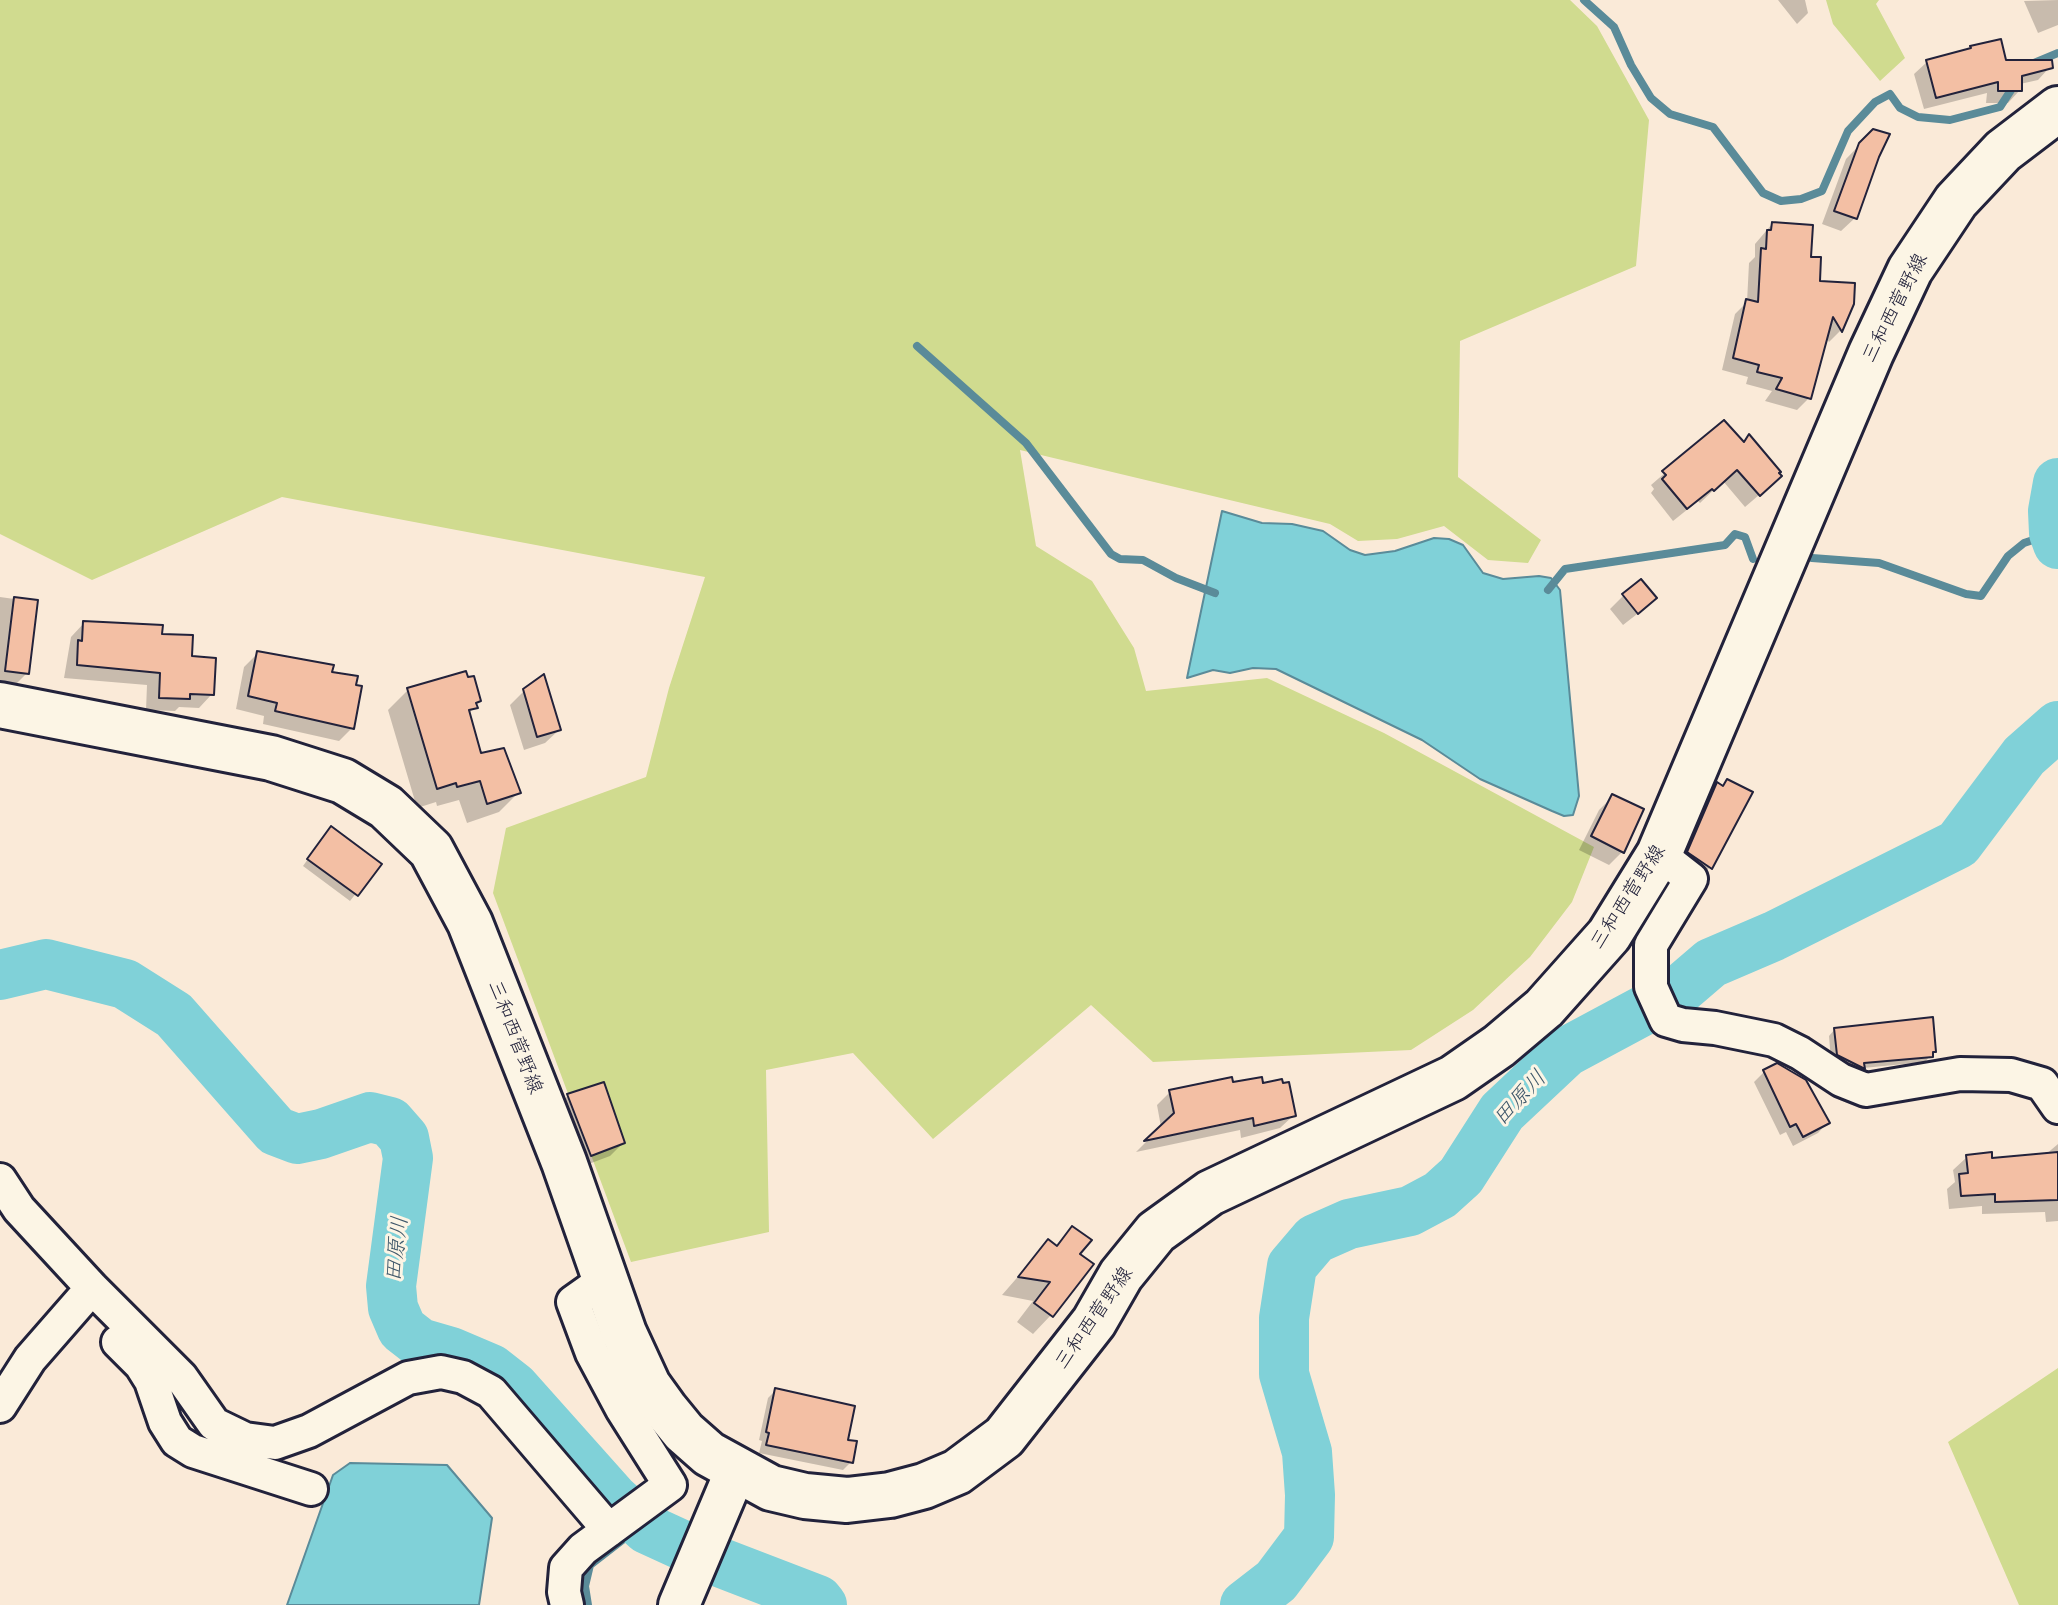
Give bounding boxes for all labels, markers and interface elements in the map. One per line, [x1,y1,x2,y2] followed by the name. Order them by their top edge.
[1857,249,1933,367] street label: 三和西菅野線
[1585,840,1671,954] street label: 三和西菅野線
[482,977,548,1097] street label: 三和西菅野線
[1488,1065,1552,1131] water label: 田原川
[380,1215,414,1283] water label: 田原川
[1050,1262,1138,1374] street label: 三和西菅野線

